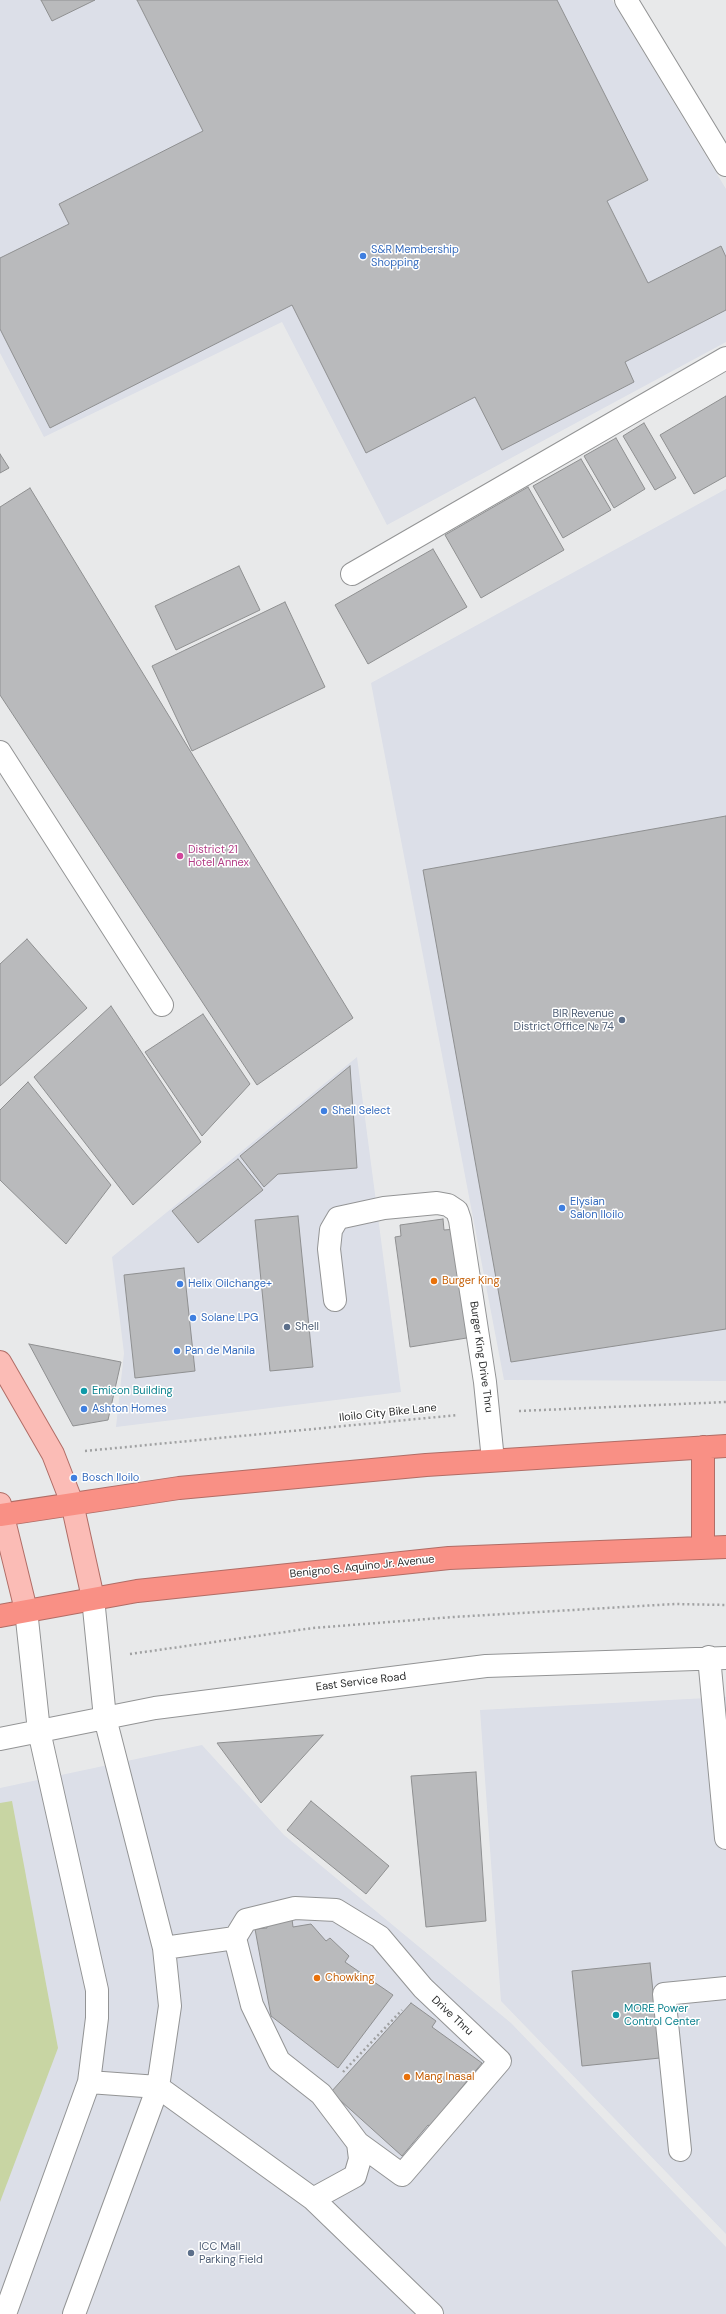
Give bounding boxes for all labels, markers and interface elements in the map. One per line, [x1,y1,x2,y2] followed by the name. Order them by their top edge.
[371,243,459,269] place label: S&R Membership Shopping
[358,251,368,261] marker: S&R Membership Shopping
[188,843,249,869] place label: District 21 Hotel Annex
[175,851,185,861] marker: District 21 Hotel Annex
[514,1007,614,1033] place label: BIR Revenue District Office № 74
[617,1015,627,1025] marker: BIR Revenue District Office № 74
[332,1104,391,1118] place label: Shell Select
[319,1106,329,1116] marker: Shell Select
[570,1195,624,1221] place label: Elysian Salon Iloilo
[557,1203,567,1213] marker: Elysian Salon Iloilo
[442,1274,500,1288] place label: Burger King
[429,1276,439,1286] marker: Burger King
[188,1277,272,1291] place label: Helix Oilchange+
[175,1279,185,1289] marker: Helix Oilchange+
[467,1300,495,1414] street label: Burger King Drive Thru
[201,1311,258,1325] place label: Solane LPG
[188,1313,198,1323] marker: Solane LPG
[295,1320,319,1334] place label: Shell
[282,1322,292,1332] marker: Shell
[185,1344,255,1358] place label: Pan de Manila
[172,1346,182,1356] marker: Pan de Manila
[92,1384,173,1398] place label: Emicon Building
[79,1386,89,1396] marker: Emicon Building
[339,1401,437,1425] street label: Iloilo City Bike Lane
[92,1402,167,1416] place label: Ashton Homes
[79,1404,89,1414] marker: Ashton Homes
[82,1471,139,1485] place label: Bosch Iloilo
[69,1473,79,1483] marker: Bosch Iloilo
[289,1553,435,1581] street label: Benigno S. Aquino Jr. Avenue
[315,1670,407,1694] street label: East Service Road
[325,1971,375,1985] place label: Chowking
[312,1973,322,1983] marker: Chowking
[429,1993,475,2039] street label: Drive Thru
[624,2002,700,2028] place label: MORE Power Control Center
[611,2010,621,2020] marker: MORE Power Control Center
[415,2070,474,2084] place label: Mang Inasal
[402,2072,412,2082] marker: Mang Inasal
[199,2240,263,2266] place label: ICC Mall Parking Field
[186,2248,196,2258] marker: ICC Mall Parking Field

